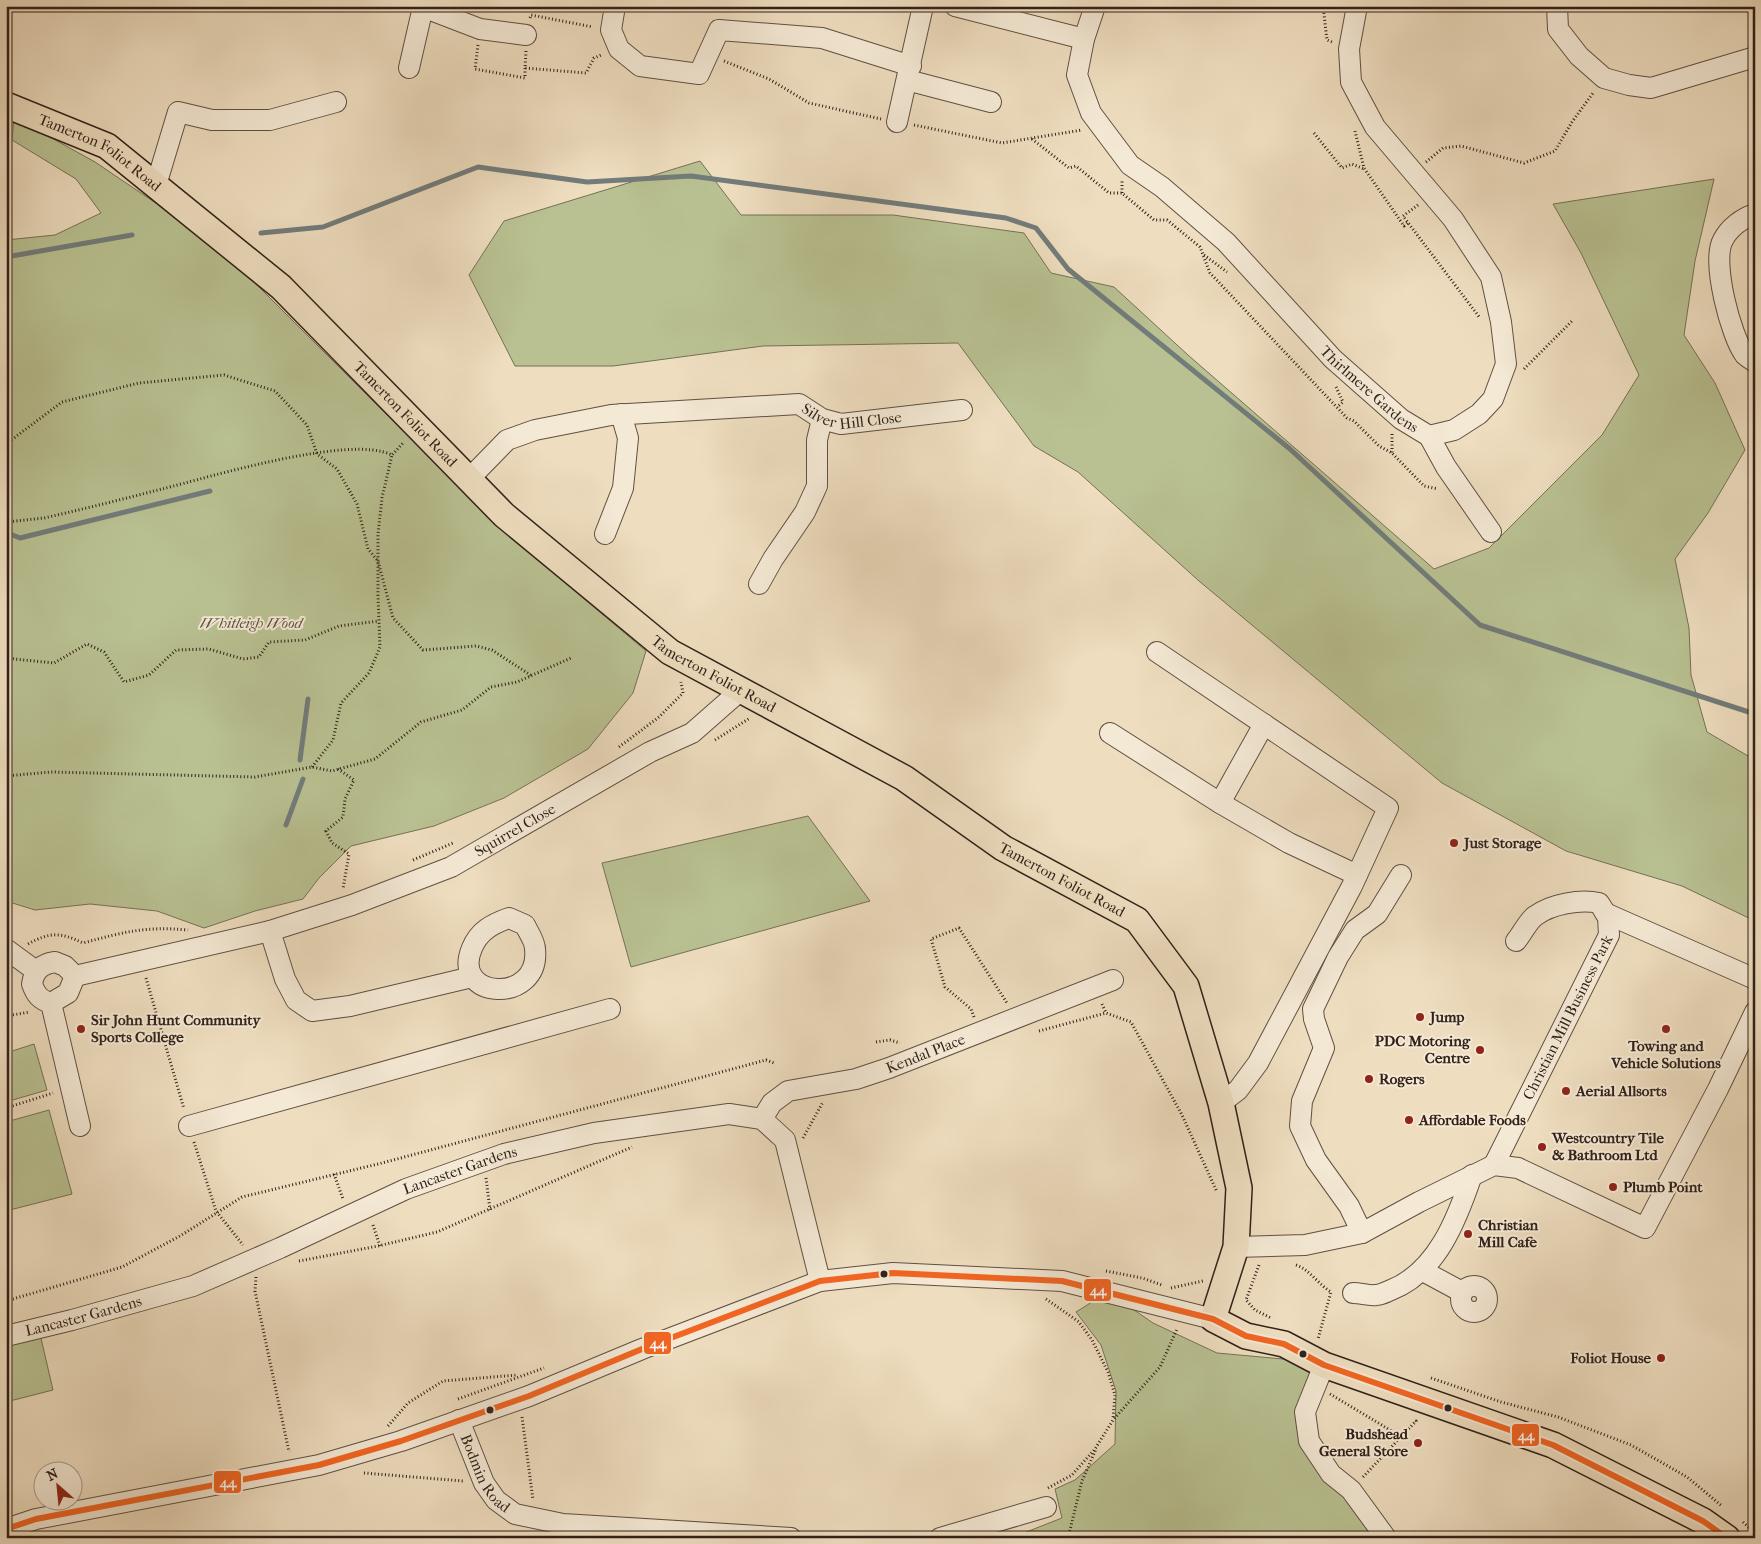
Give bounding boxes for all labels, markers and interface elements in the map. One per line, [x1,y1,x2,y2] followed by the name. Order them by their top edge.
[36,110,166,196] street label: Tamerton Foliot Road
[1316,342,1422,437] street label: Thirlmere Gardens
[350,358,462,471] street label: Tamerton Foliot Road
[798,399,903,433] street label: Silver Hill Close
[200,614,305,632] park label: Whitleigh Wood
[648,631,780,717] street label: Tamerton Foliot Road
[471,799,559,861] street label: Squirrel Close
[1462,834,1542,852] place label: Just Storage
[1448,837,1460,849] marker: Just Storage
[996,838,1129,921] street label: Tamerton Foliot Road
[1519,932,1617,1103] street label: Christian Mill Business Park
[1428,1008,1465,1026] place label: Jump
[91,1011,262,1046] place label: Sir John Hunt Community Sports College
[1414,1011,1426,1023] marker: Jump
[75,1023,87,1035] marker: Sir John Hunt Community Sports College
[1660,1023,1672,1035] marker: Towing and Vehicle Solutions
[883,1030,968,1077] street label: Kendal Place
[1375,1032,1471,1067] place label: PDC Motoring Centre
[1610,1037,1721,1072] place label: Towing and Vehicle Solutions
[1474,1044,1486,1056] marker: PDC Motoring Centre
[1379,1070,1425,1088] place label: Rogers
[1363,1073,1375,1085] marker: Rogers
[1575,1082,1667,1100] place label: Aerial Allsorts
[1560,1085,1572,1097] marker: Aerial Allsorts
[1418,1111,1526,1129] place label: Affordable Foods
[1403,1114,1415,1126] marker: Affordable Foods
[1551,1129,1664,1164] place label: Westcountry Tile & Bathroom Ltd
[1536,1141,1548,1153] marker: Westcountry Tile & Bathroom Ltd
[401,1142,519,1198] street label: Lancaster Gardens
[1623,1178,1703,1196] place label: Plumb Point
[1607,1181,1619,1193] marker: Plumb Point
[1477,1216,1539,1251] place label: Christian Mill Cafe
[1462,1228,1474,1240] marker: Christian Mill Cafe
[879,1269,889,1279] unlabelled marker
[1083,1278,1112,1302] line badge: 44
[1089,1282,1107,1299] text: 44
[23,1292,144,1340] street label: Lancaster Gardens
[643,1331,672,1355] line badge: 44
[649,1335,667,1352] text: 44
[1298,1349,1308,1359] unlabelled marker
[1569,1349,1652,1367] place label: Foliot House
[1655,1352,1667,1364] marker: Foliot House
[1443,1403,1453,1413] unlabelled marker
[485,1405,495,1415] unlabelled marker
[1511,1423,1540,1447] line badge: 44
[1319,1425,1409,1460] place label: Budshead General Store
[1517,1427,1535,1444] text: 44
[457,1432,514,1517] street label: Bodmin Road
[1412,1437,1424,1449] marker: Budshead General Store
[32,1462,82,1512] north arrow
[44,1465,61,1485] text: N
[213,1470,242,1494] line badge: 44
[219,1474,237,1491] text: 44

